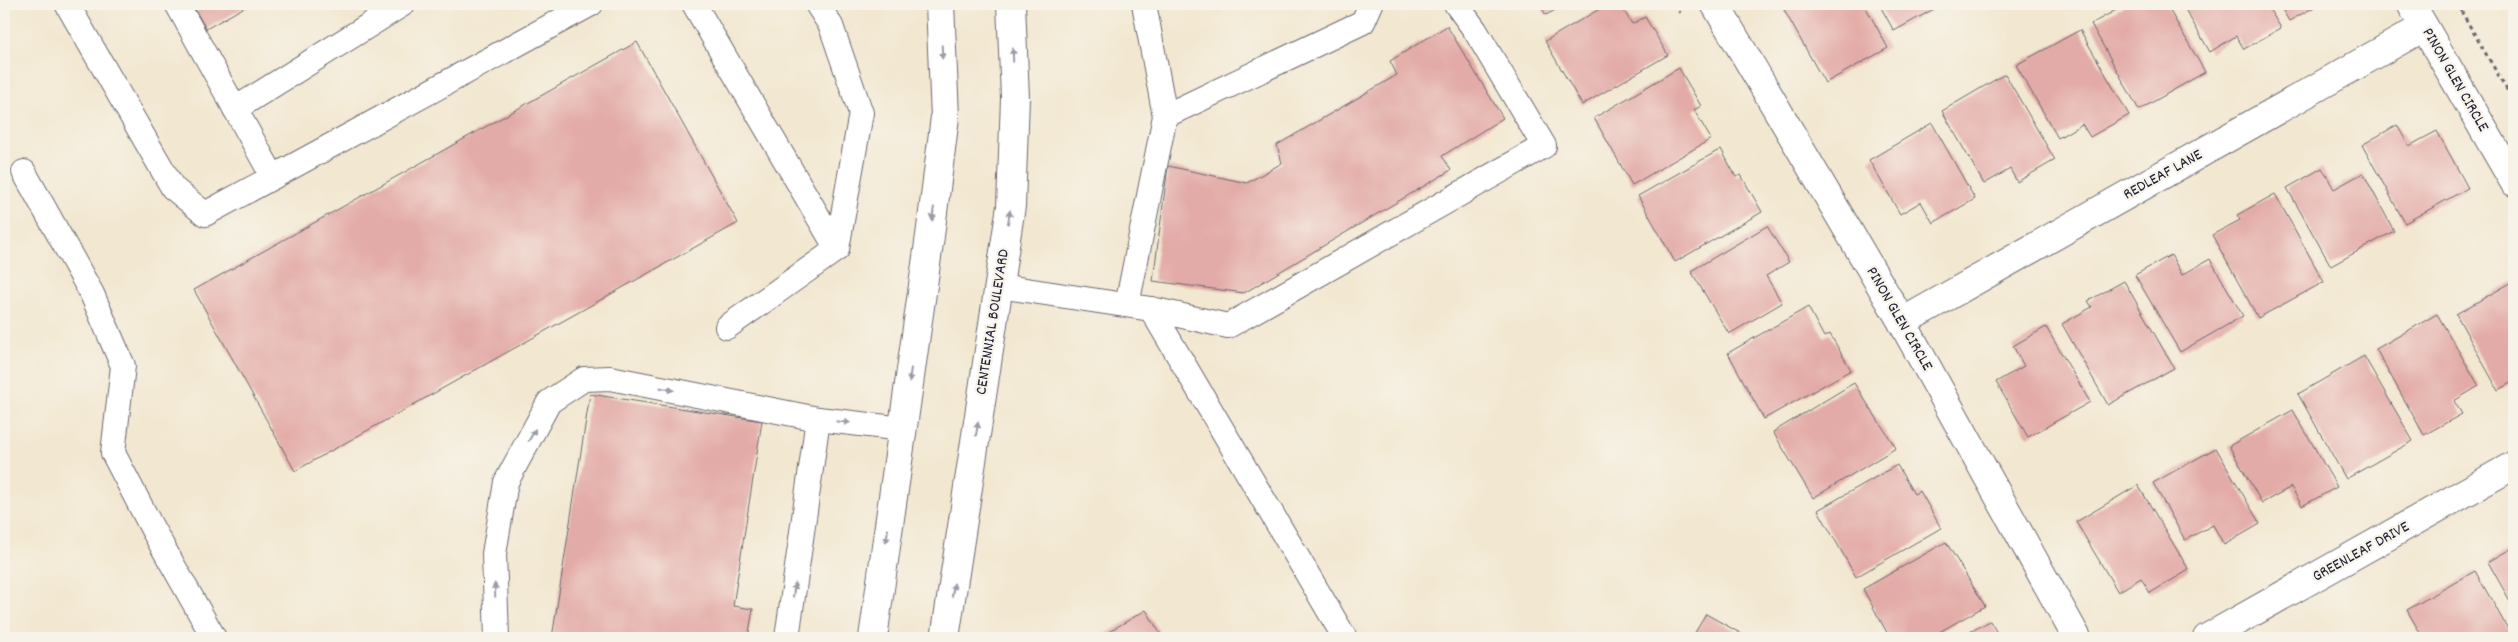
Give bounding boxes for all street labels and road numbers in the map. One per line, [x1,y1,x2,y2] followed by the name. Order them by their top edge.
[2416,24,2494,137] street label: PINON GLEN CIRCLE
[2119,143,2207,206] street label: REDLEAF LANE
[970,247,1016,397] street label: CENTENNIAL BOULEVARD
[1860,263,1938,376] street label: PINON GLEN CIRCLE
[2308,516,2414,588] street label: GREENLEAF DRIVE

